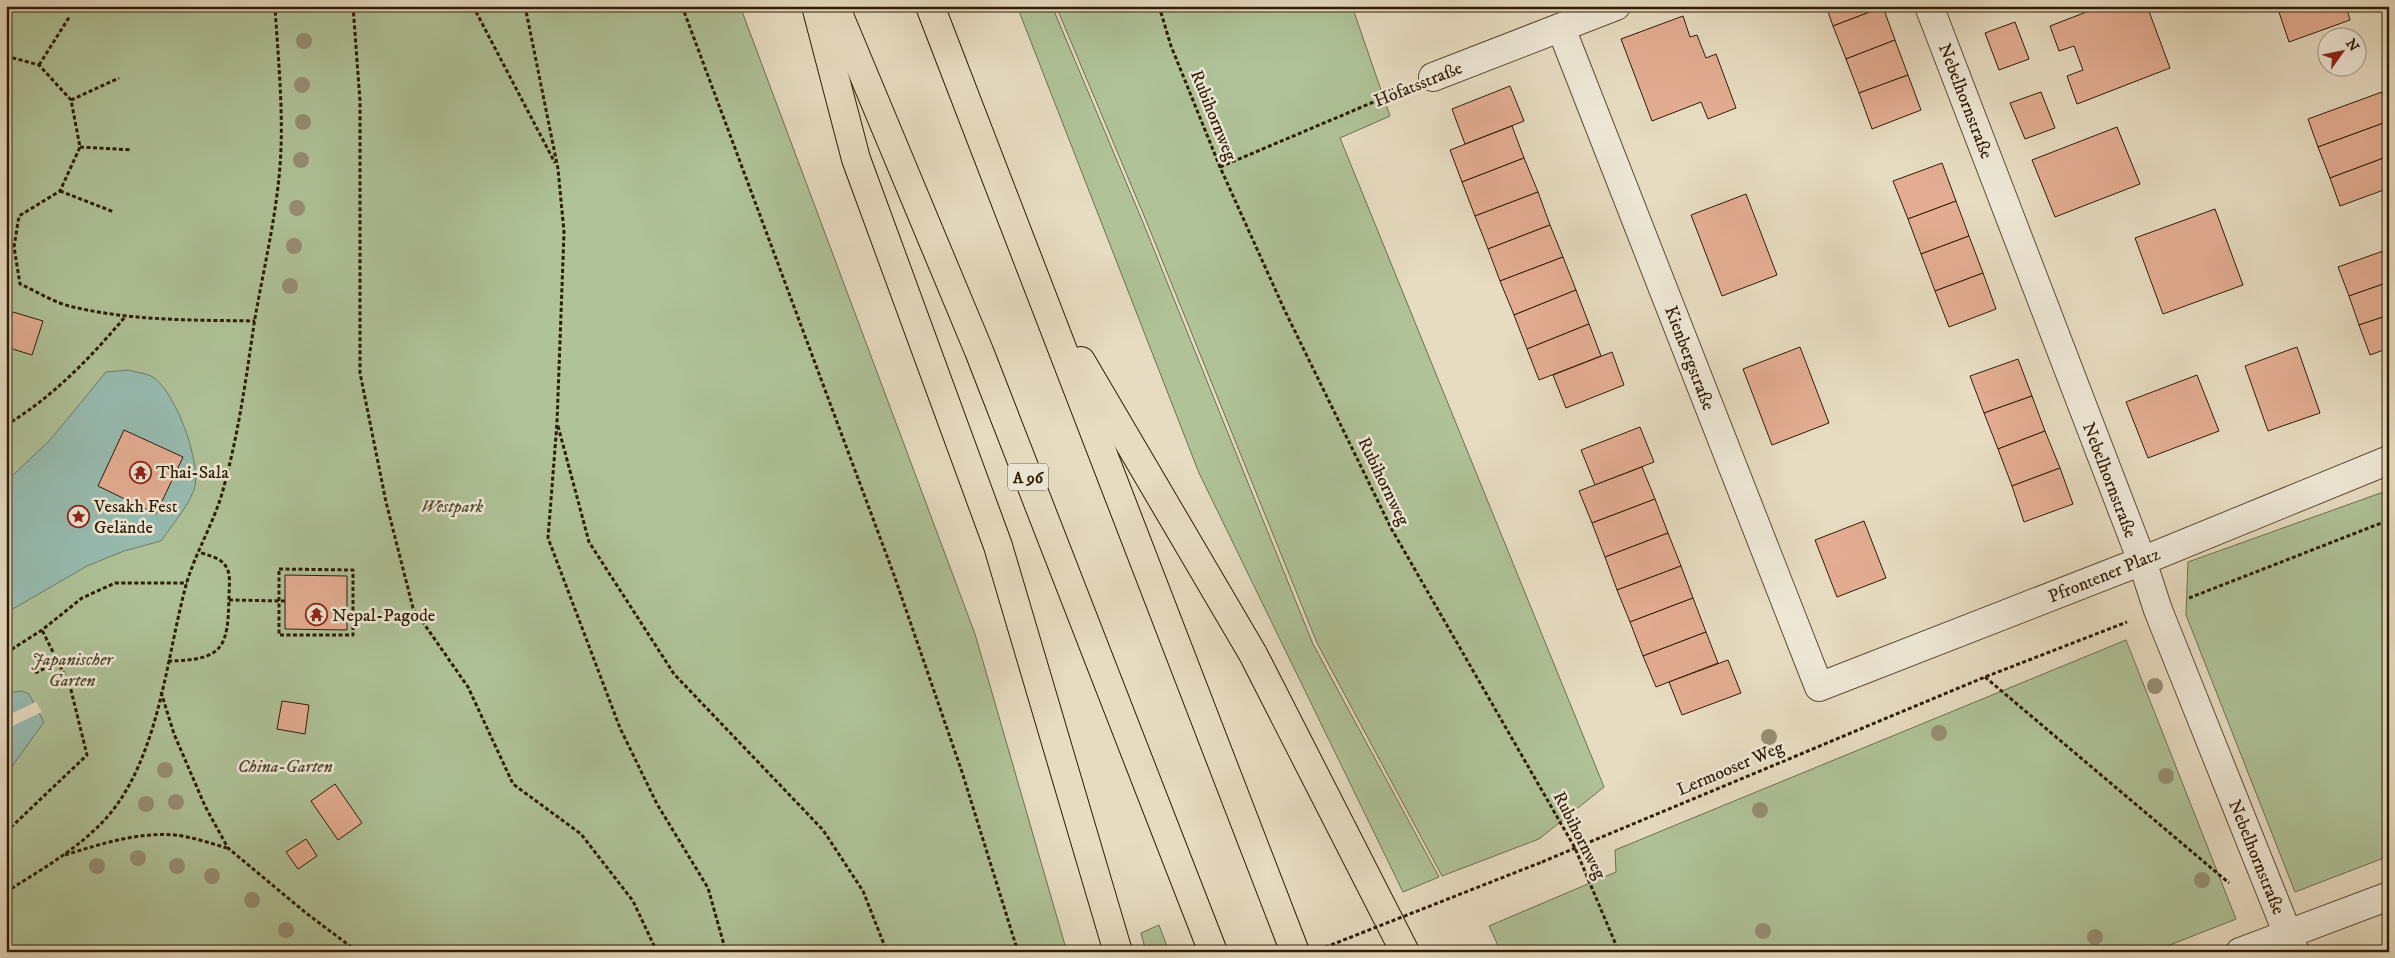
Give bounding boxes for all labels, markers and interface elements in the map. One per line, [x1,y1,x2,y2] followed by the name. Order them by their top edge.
[2318,28,2368,78] north arrow
[2341,36,2363,56] text: N
[1933,41,1997,162] street label: Nebelhornstraße
[1371,57,1466,113] street label: Höfatsstraße
[1185,67,1241,164] street label: Rubihornweg
[1659,303,1719,414] street label: Kienbergstraße
[2077,420,2141,541] street label: Nebelhornstraße
[1352,434,1414,529] street label: Rubihornweg
[128,460,152,484] temple icon: Thai-Sala
[156,462,229,484] place label: Thai-Sala
[1008,464,1048,491] road number: A 96
[93,496,178,539] place label: Vesakh Fest Gelände
[421,496,484,518] park label: Westpark
[66,504,90,528] place icon: Vesakh Fest Gelände
[2045,543,2164,608] street label: Pfrontener Platz
[304,603,328,627] temple icon: Nepal-Pagode
[332,605,435,627] place label: Nepal-Pagode
[31,649,114,692] park label: Japanischer Garten
[1674,736,1787,801] street label: Lermooser Weg
[237,756,333,778] park label: China-Garten
[1548,788,1611,883] street label: Rubihornweg
[2223,797,2289,918] street label: Nebelhornstraße

